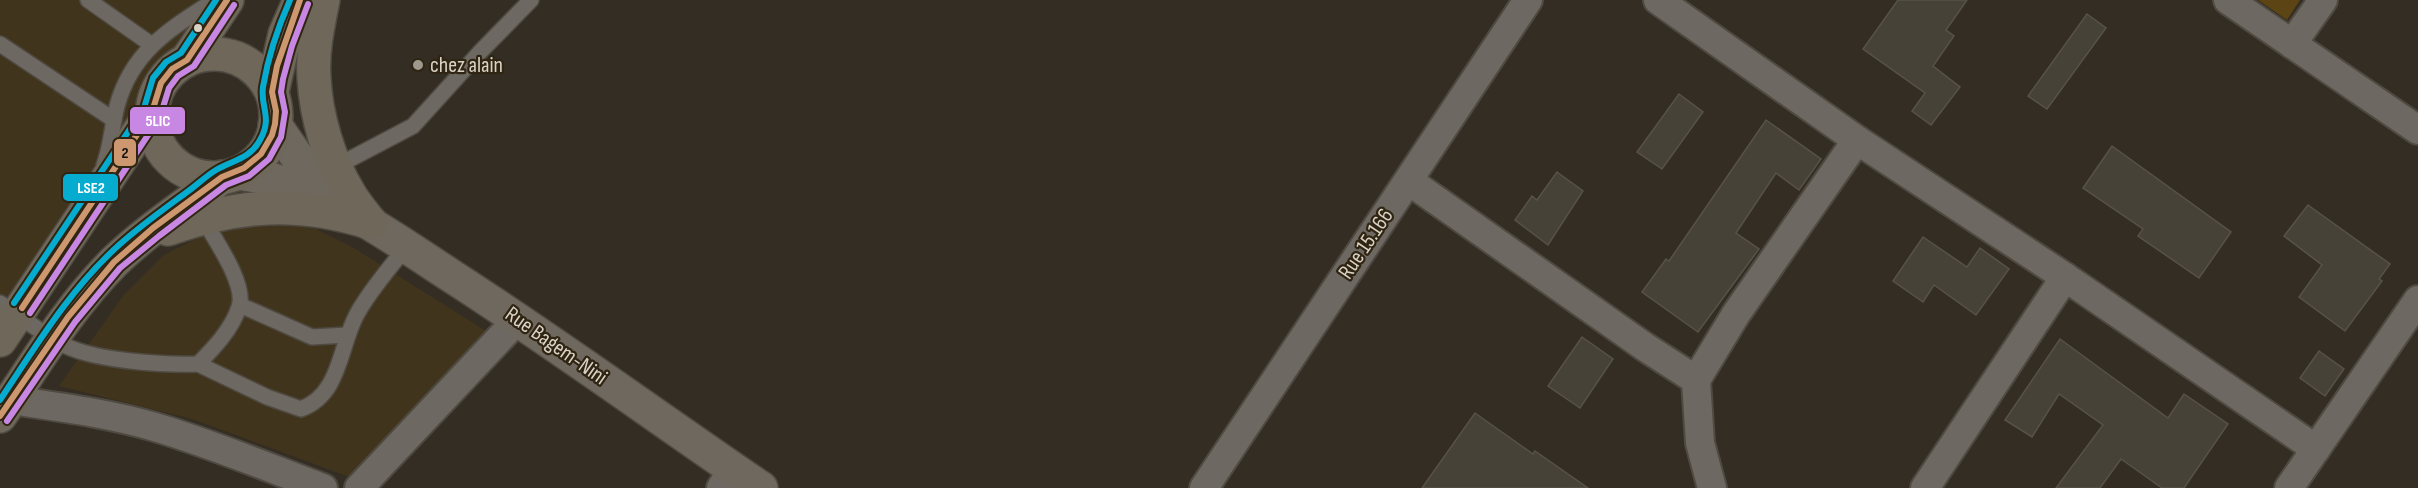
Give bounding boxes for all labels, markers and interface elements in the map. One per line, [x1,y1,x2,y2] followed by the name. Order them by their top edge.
[192,22,204,34] unlabelled marker
[430,52,503,79] place label: chez alain
[411,58,425,72] marker: chez alain
[129,106,186,135] line badge: 5LIC
[145,112,171,131] text: 5LIC
[113,138,137,167] line badge: 2
[121,144,129,163] text: 2
[62,173,119,202] line badge: LSE2
[77,179,105,198] text: LSE2
[1333,203,1399,285] street label: Rue 15.166
[500,301,612,391] street label: Rue Bagem-Nini

